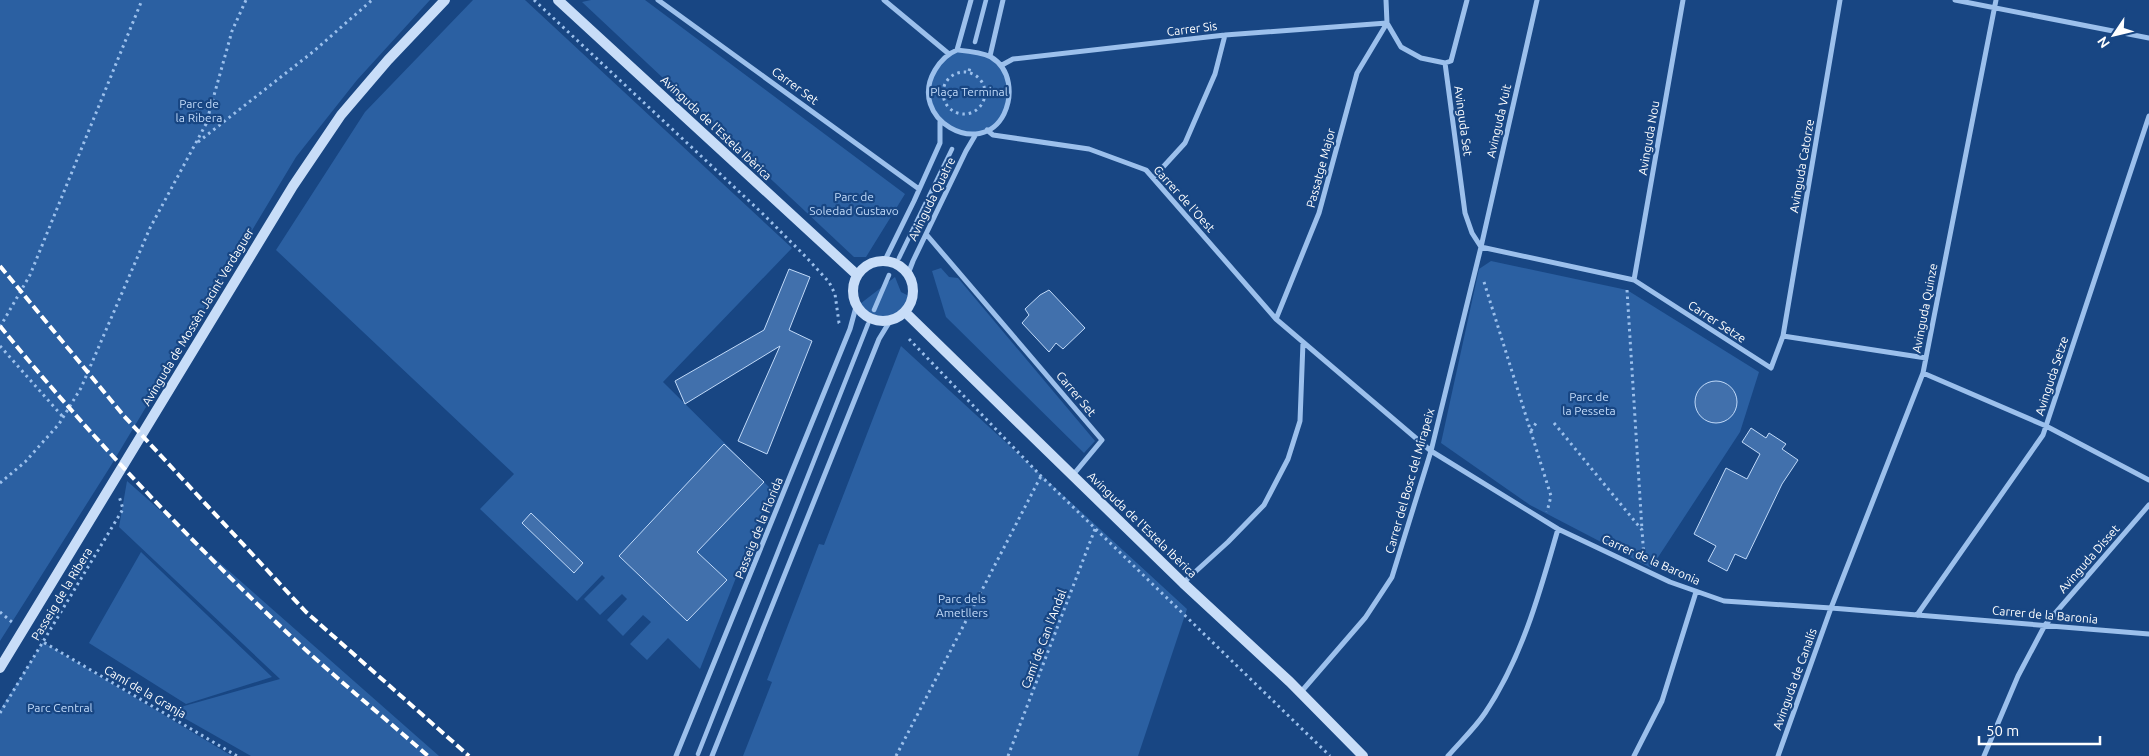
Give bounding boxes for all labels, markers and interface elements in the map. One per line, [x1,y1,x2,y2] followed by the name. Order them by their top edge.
[2089,10,2139,60] north arrow
[1166,19,1218,38] street label: Carrer Sis
[2094,34,2113,51] text: N
[770,64,821,107] street label: Carrer Set
[658,73,774,182] street label: Avinguda de l'Estela Ibèrica
[1484,83,1513,159] street label: Avinguda Vuit
[930,85,1008,98] park label: Plaça Terminal
[1452,85,1475,157] street label: Avinguda Set
[176,97,222,124] park label: Parc de la Ribera
[1636,100,1661,176] street label: Avinguda Nou
[1787,118,1816,214] street label: Avinguda Catorze
[1304,126,1338,209] street label: Passatge Major
[906,155,957,243] street label: Avinguda Quatre
[1151,163,1218,235] street label: Carrer de l'Oest
[809,190,899,217] park label: Parc de Soledad Gustavo
[139,225,256,408] street label: Avinguda de Mossèn Jacint Verdaguer
[1909,262,1940,354] street label: Avinguda Quinze
[1686,298,1749,345] street label: Carrer Setze
[2033,335,2070,417] street label: Avinguda Setze
[1054,369,1099,419] street label: Carrer Set
[1562,390,1616,417] park label: Parc de la Pesseta
[1383,407,1437,555] street label: Carrer del Bosc del Mirapeix
[1085,469,1200,580] street label: Avinguda de l'Estela Ibèrica
[732,475,785,581] street label: Passeig de la Florida
[2055,522,2122,595] street label: Avinguda Disset
[1600,532,1702,587] street label: Carrer de la Baronia
[29,545,94,643] street label: Passeig de la Ribera
[1019,587,1068,690] street label: Camí de Can l'Andal
[936,592,988,619] park label: Parc dels Ametllers
[1992,603,2099,626] street label: Carrer de la Baronia
[1770,626,1819,731] street label: Avinguda de Canalís
[102,663,189,720] street label: Camí de la Granja
[27,701,93,714] park label: Parc Central
[1979,714,2100,746] scale bar
[1986,722,2019,739] text: 50 m

